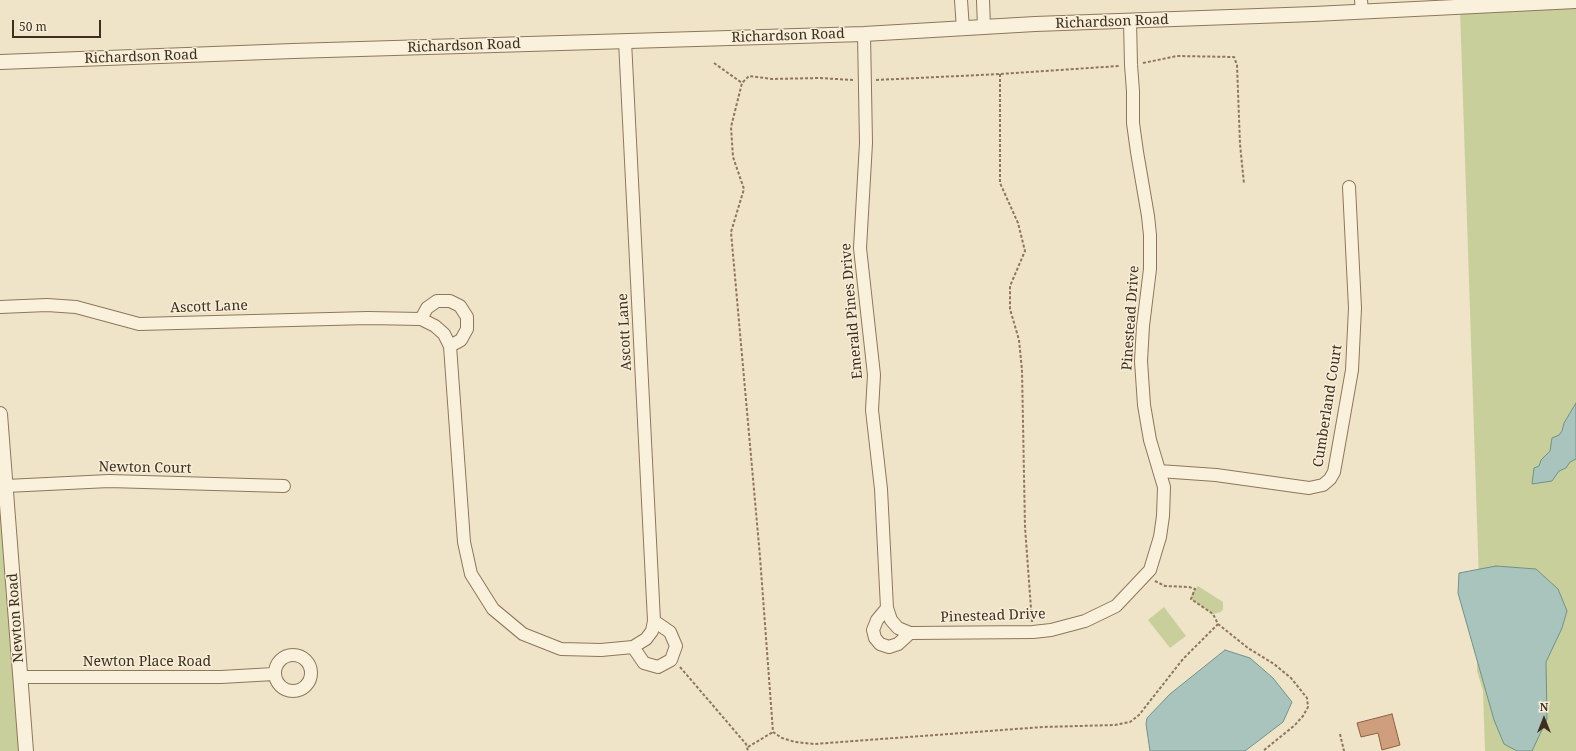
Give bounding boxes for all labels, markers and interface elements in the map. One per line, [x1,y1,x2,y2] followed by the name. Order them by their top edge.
[14,12,103,38] scale bar
[1055,12,1169,32] street label: Richardson Road
[19,18,47,35] text: 50 m
[731,26,845,46] street label: Richardson Road
[407,36,521,56] street label: Richardson Road
[84,47,198,67] street label: Richardson Road
[838,242,866,380] street label: Emerald Pines Drive
[1119,265,1143,371] street label: Pinestead Drive
[615,293,635,371] street label: Ascott Lane
[170,297,248,317] street label: Ascott Lane
[1310,343,1346,469] street label: Cumberland Court
[98,459,192,477] street label: Newton Court
[4,573,28,663] street label: Newton Road
[940,606,1046,626] street label: Pinestead Drive
[83,654,211,670] street label: Newton Place Road
[1524,699,1564,739] north arrow
[1540,699,1548,714] text: N

